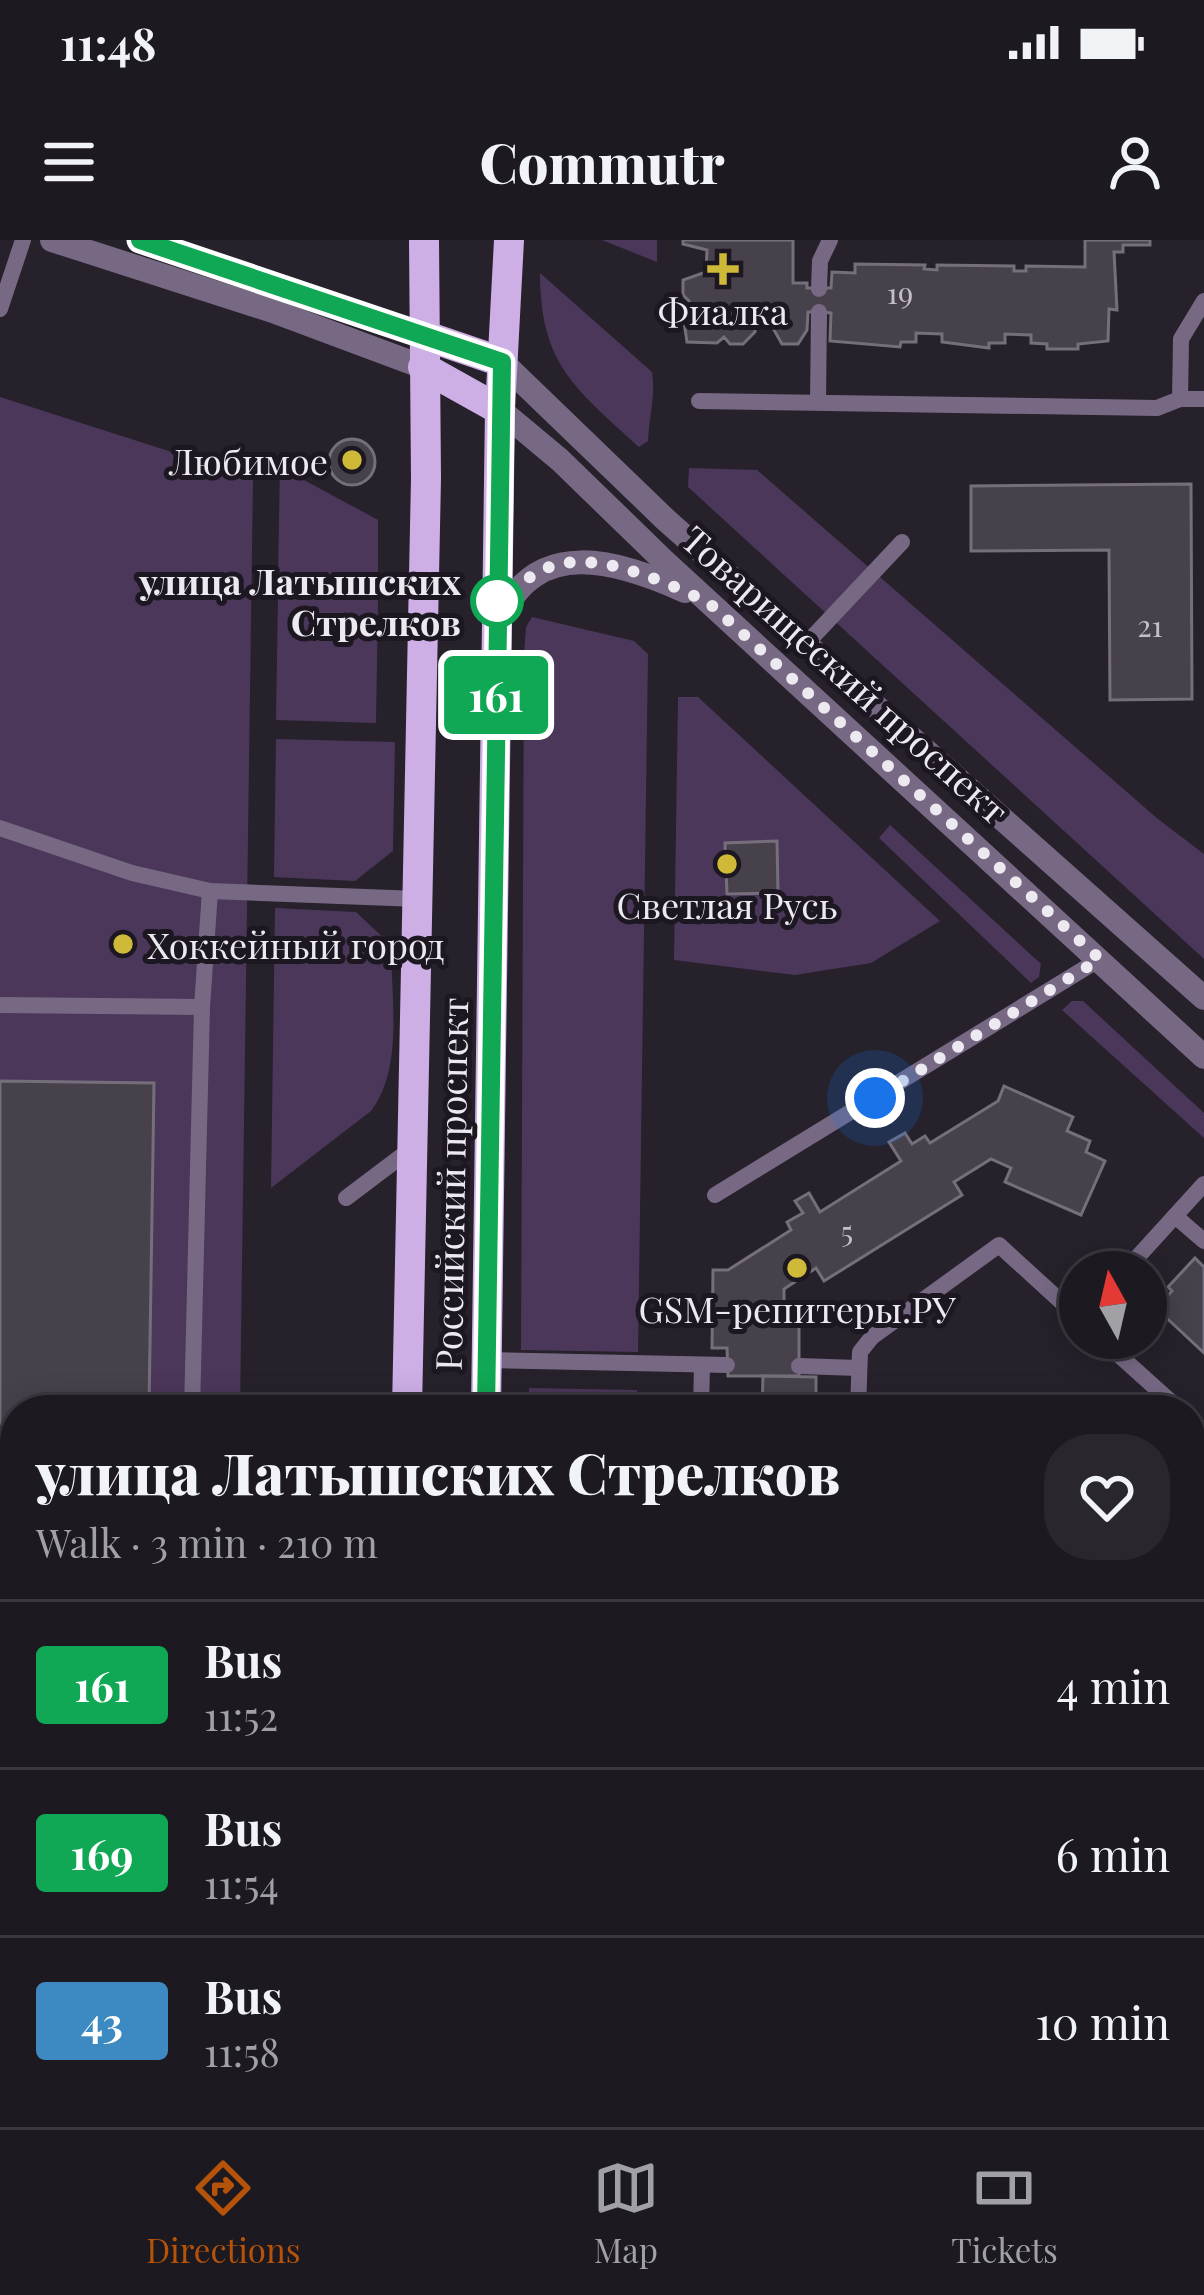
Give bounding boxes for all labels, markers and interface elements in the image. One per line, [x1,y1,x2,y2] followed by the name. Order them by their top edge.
[60,12,157,72] text: 11:48
[479,126,725,198] text: Commutr
[36,129,102,195] icon: menu
[1102,129,1168,195] icon: person
[710,256,736,282] marker: Фиалка
[887,272,913,312] house number: 19
[658,286,788,334] place label: Фиалка
[168,436,328,484] place label: Любимое
[339,447,365,473] marker: Любимое
[673,515,1019,833] street label: Товарищеский проспект
[138,556,462,645] place label: улица Латышских Стрелков
[472,576,522,626] marker: улица Латышских Стрелков
[1137,605,1163,645] house number: 21
[427,656,565,734] line badge: 161
[468,667,524,723] text: 161
[714,851,740,877] marker: Светлая Русь
[616,880,838,928] place label: Светлая Русь
[147,920,445,968] place label: Хоккейный город
[110,931,136,957] marker: Хоккейный город
[423,997,477,1371] street label: Российский проспект
[845,1068,905,1128] your location
[841,1211,853,1251] house number: 5
[1059,1251,1167,1359] north arrow
[1059,1251,1167,1359] map controls
[784,1255,810,1281] marker: GSM-репитеры.РУ
[639,1284,956,1332] place label: GSM-репитеры.РУ
[36,1433,840,1509] text: улица Латышских Стрелков
[1044,1434,1170,1560] button: heart
[36,1516,378,1568] text: Walk · 3 min · 210 m
[204,1629,282,1689] text: Bus
[1057,1655,1170,1715] text: 4 min
[74,1657,130,1713] text: 161
[204,1689,278,1741] text: 11:52
[204,1797,282,1857] text: Bus
[1056,1823,1170,1883] text: 6 min
[71,1825,133,1881] text: 169
[204,1857,279,1909] text: 11:54
[204,1965,282,2025] text: Bus
[1035,1991,1170,2051] text: 10 min
[81,1993,123,2049] text: 43
[204,2025,280,2077] text: 11:58
[146,2155,300,2271] tab: Directions
[593,2155,659,2271] tab: Map
[951,2155,1058,2271] tab: Tickets

